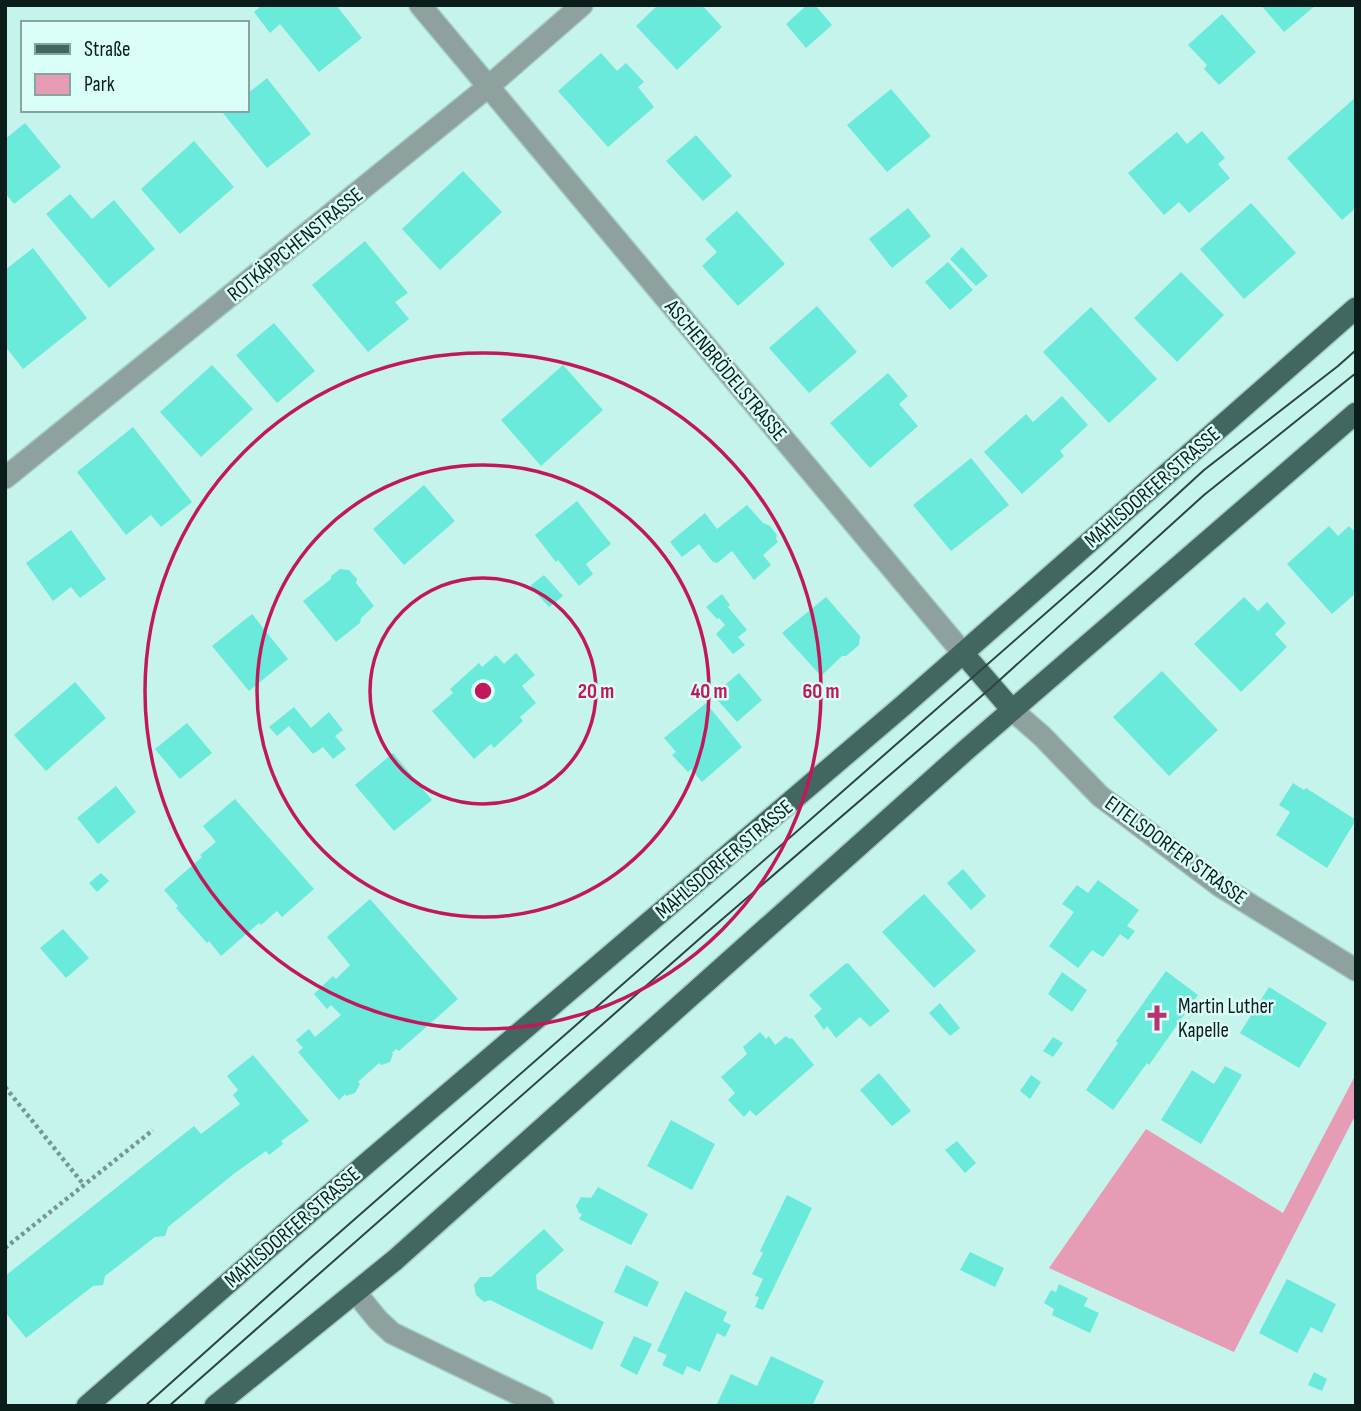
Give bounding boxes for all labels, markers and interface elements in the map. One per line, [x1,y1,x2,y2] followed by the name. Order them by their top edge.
[21,21,248,112] legend
[84,37,130,62] text: Straße
[84,72,115,97] text: Park
[223,182,368,307] street label: ROTKÄPPCHENSTRASSE
[659,294,792,446] street label: ASCHENBRÖDELSTRASSE
[1079,422,1225,553] street label: MAHLSDORFER STRASSE
[471,679,495,703] centre of rings
[578,679,614,704] text: 20 m
[691,679,727,704] text: 40 m
[802,679,840,704] text: 60 m
[1100,791,1252,910] street label: EITELSDORFER STRASSE
[651,795,798,924] street label: MAHLSDORFER STRASSE
[1178,994,1274,1043] place label: Martin Luther Kapelle
[1142,1003,1172,1033] church icon: Martin Luther Kapelle
[219,1162,365,1293] street label: MAHLSDORFER STRASSE

